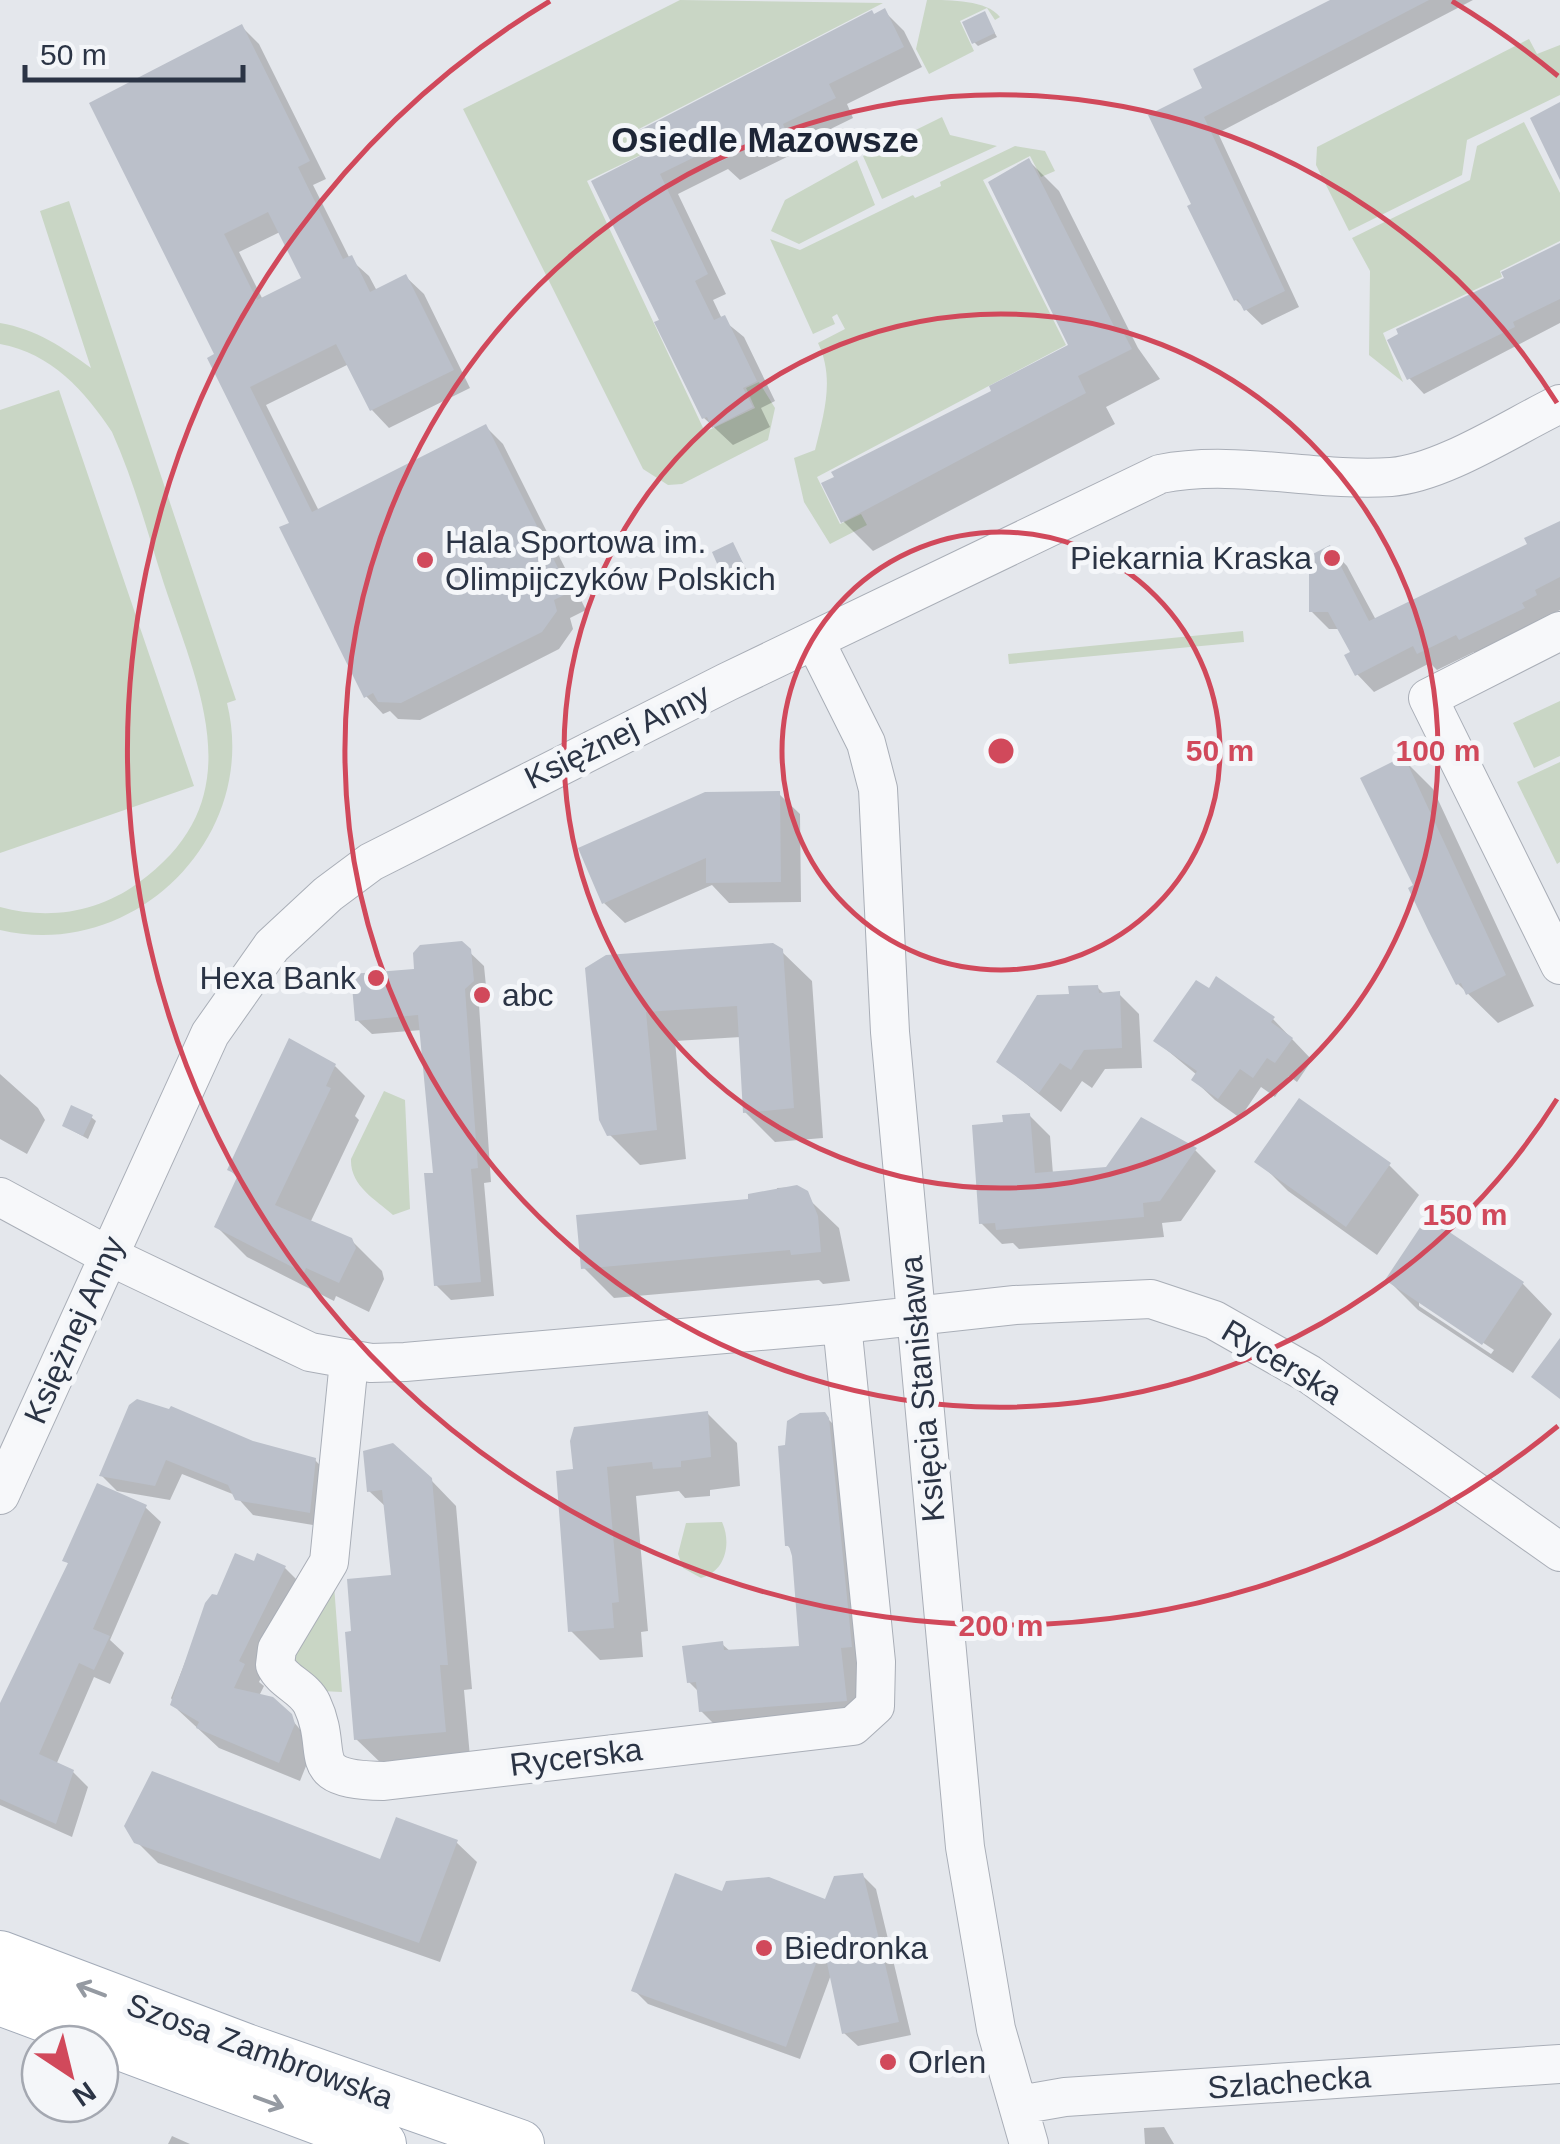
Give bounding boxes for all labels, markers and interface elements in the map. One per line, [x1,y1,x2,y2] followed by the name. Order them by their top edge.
[25,20,242,82] scale bar
[40,38,107,71] text: 50 m
[611,120,919,159] district label: Osiedle Mazowsze
[445,524,776,597] place label: Hala Sportowa im. Olimpijczyków Polskich
[1070,540,1312,576] place label: Piekarnia Kraska
[1321,547,1343,569] marker: Piekarnia Kraska
[414,549,436,571] marker: Hala Sportowa im. Olimpijczyków Polskich
[519,676,715,796] street label: Księżnej Anny
[983,733,1019,769] centre of rings
[1186,734,1254,767] text: 50 m
[1395,734,1481,767] text: 100 m
[199,960,357,996] place label: Hexa Bank
[365,967,387,989] marker: Hexa Bank
[502,977,554,1013] place label: abc
[471,984,493,1006] marker: abc
[1422,1198,1508,1231] text: 150 m
[17,1231,131,1429] street label: Księżnej Anny
[892,1254,952,1523] street label: Księcia Stanisława
[1216,1312,1349,1412] street label: Rycerska
[958,1609,1044,1642] text: 200 m
[508,1731,645,1783] street label: Rycerska
[784,1930,928,1966] place label: Biedronka
[753,1937,775,1959] marker: Biedronka
[77,1979,107,1997] one-way arrow
[122,1986,398,2116] street label: Szosa Zambrowska
[20,2024,120,2124] north arrow
[908,2044,986,2080] place label: Orlen
[877,2051,899,2073] marker: Orlen
[1206,2058,1372,2106] street label: Szlachecka
[67,2076,101,2113] text: N
[253,2094,284,2112] one-way arrow

